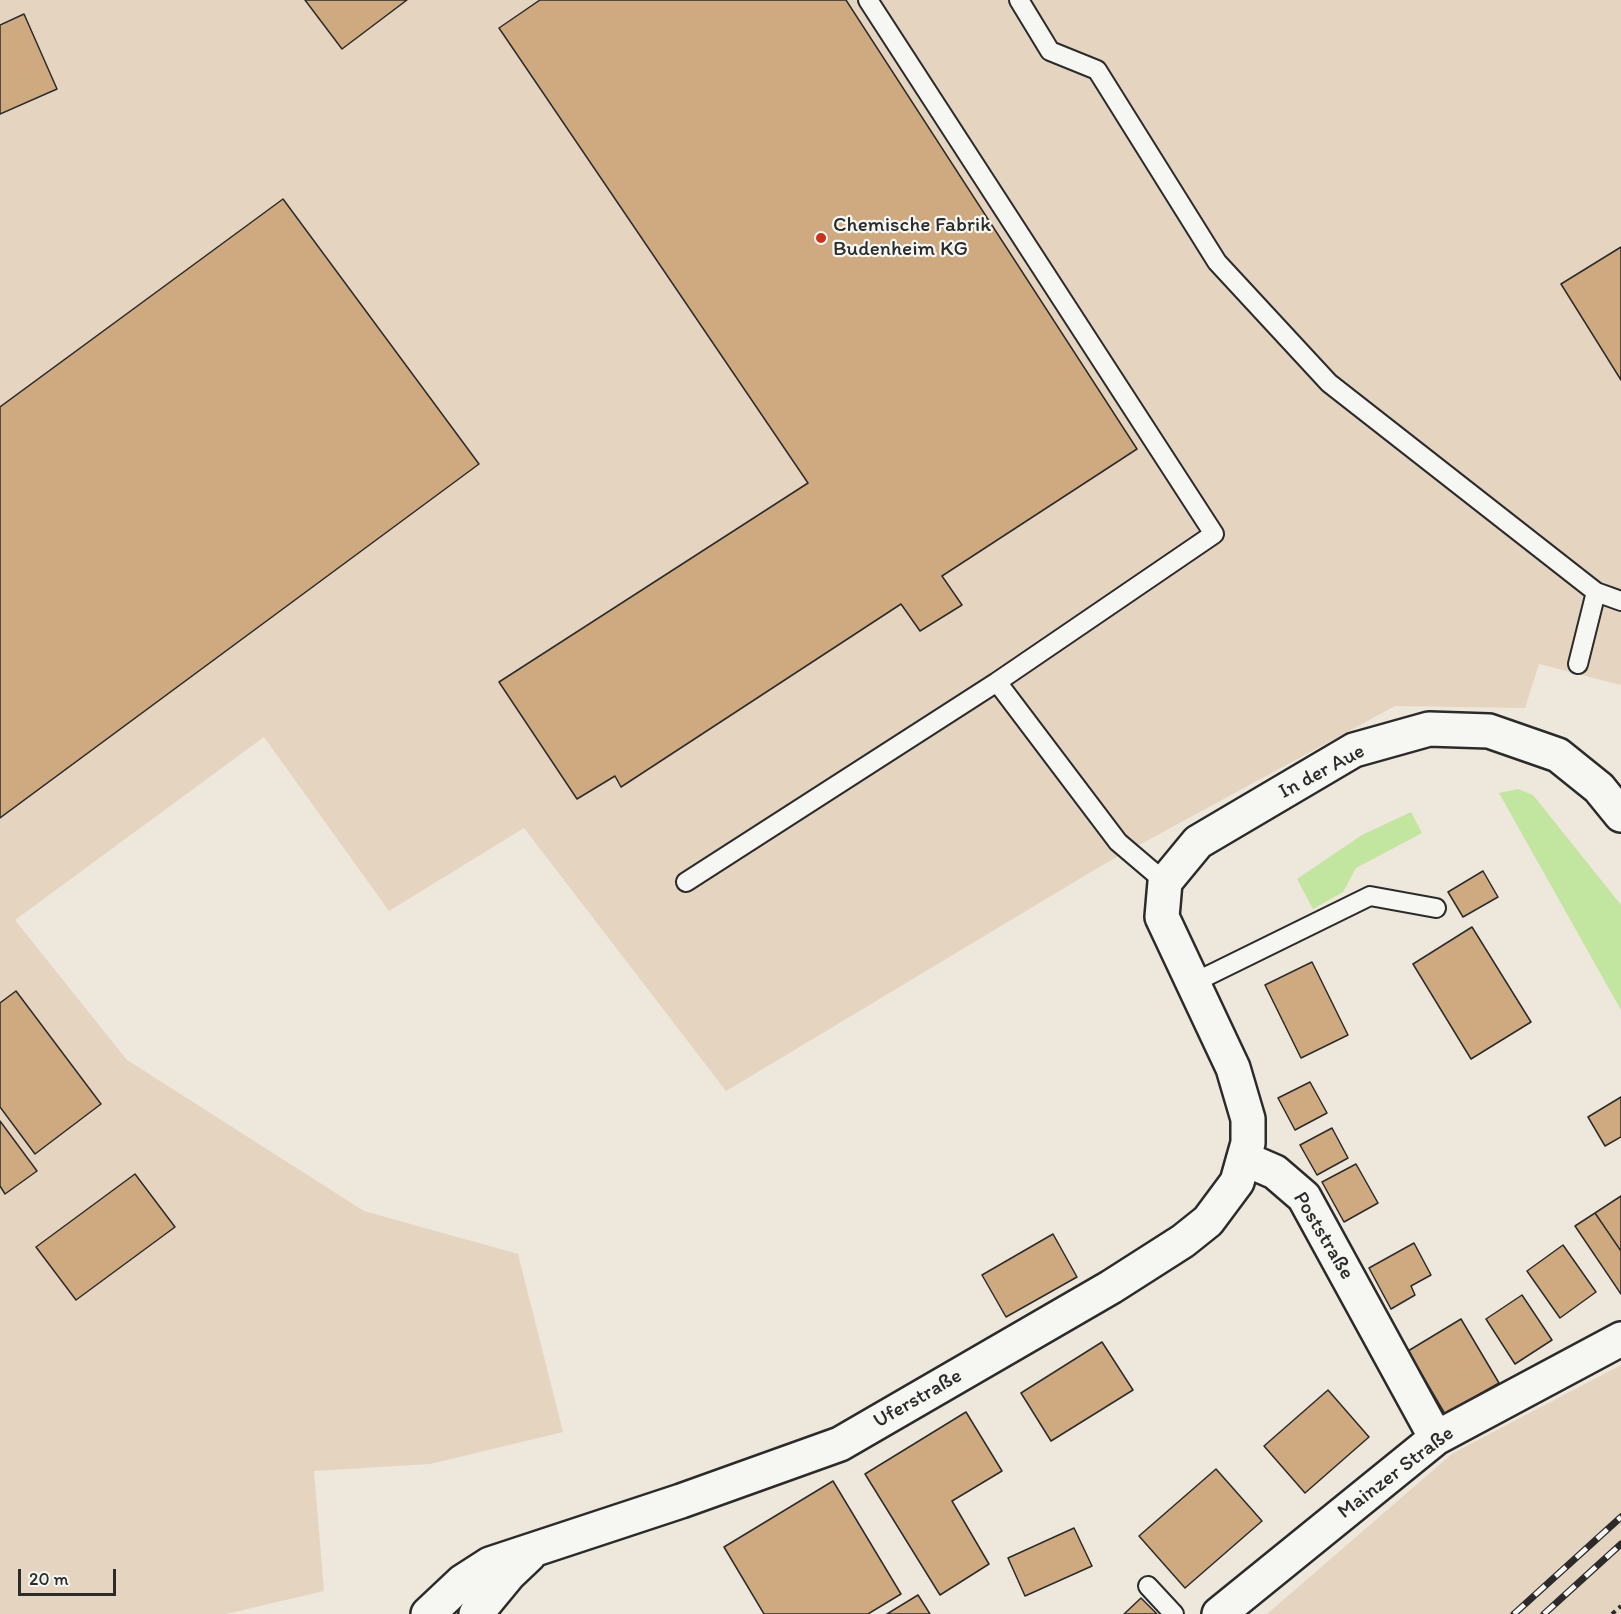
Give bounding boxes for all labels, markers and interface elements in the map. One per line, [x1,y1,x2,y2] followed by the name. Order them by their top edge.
[833,213,991,263] place label: Chemische Fabrik Budenheim KG
[814,231,828,245] marker: Chemische Fabrik Budenheim KG
[1275,739,1369,805] street label: In der Aue
[1287,1188,1359,1284] street label: Poststraße
[869,1364,967,1434] street label: Uferstraße
[1333,1421,1459,1525] street label: Mainzer Straße
[21,1557,118,1595] scale bar
[29,1568,69,1590] text: 20 m

